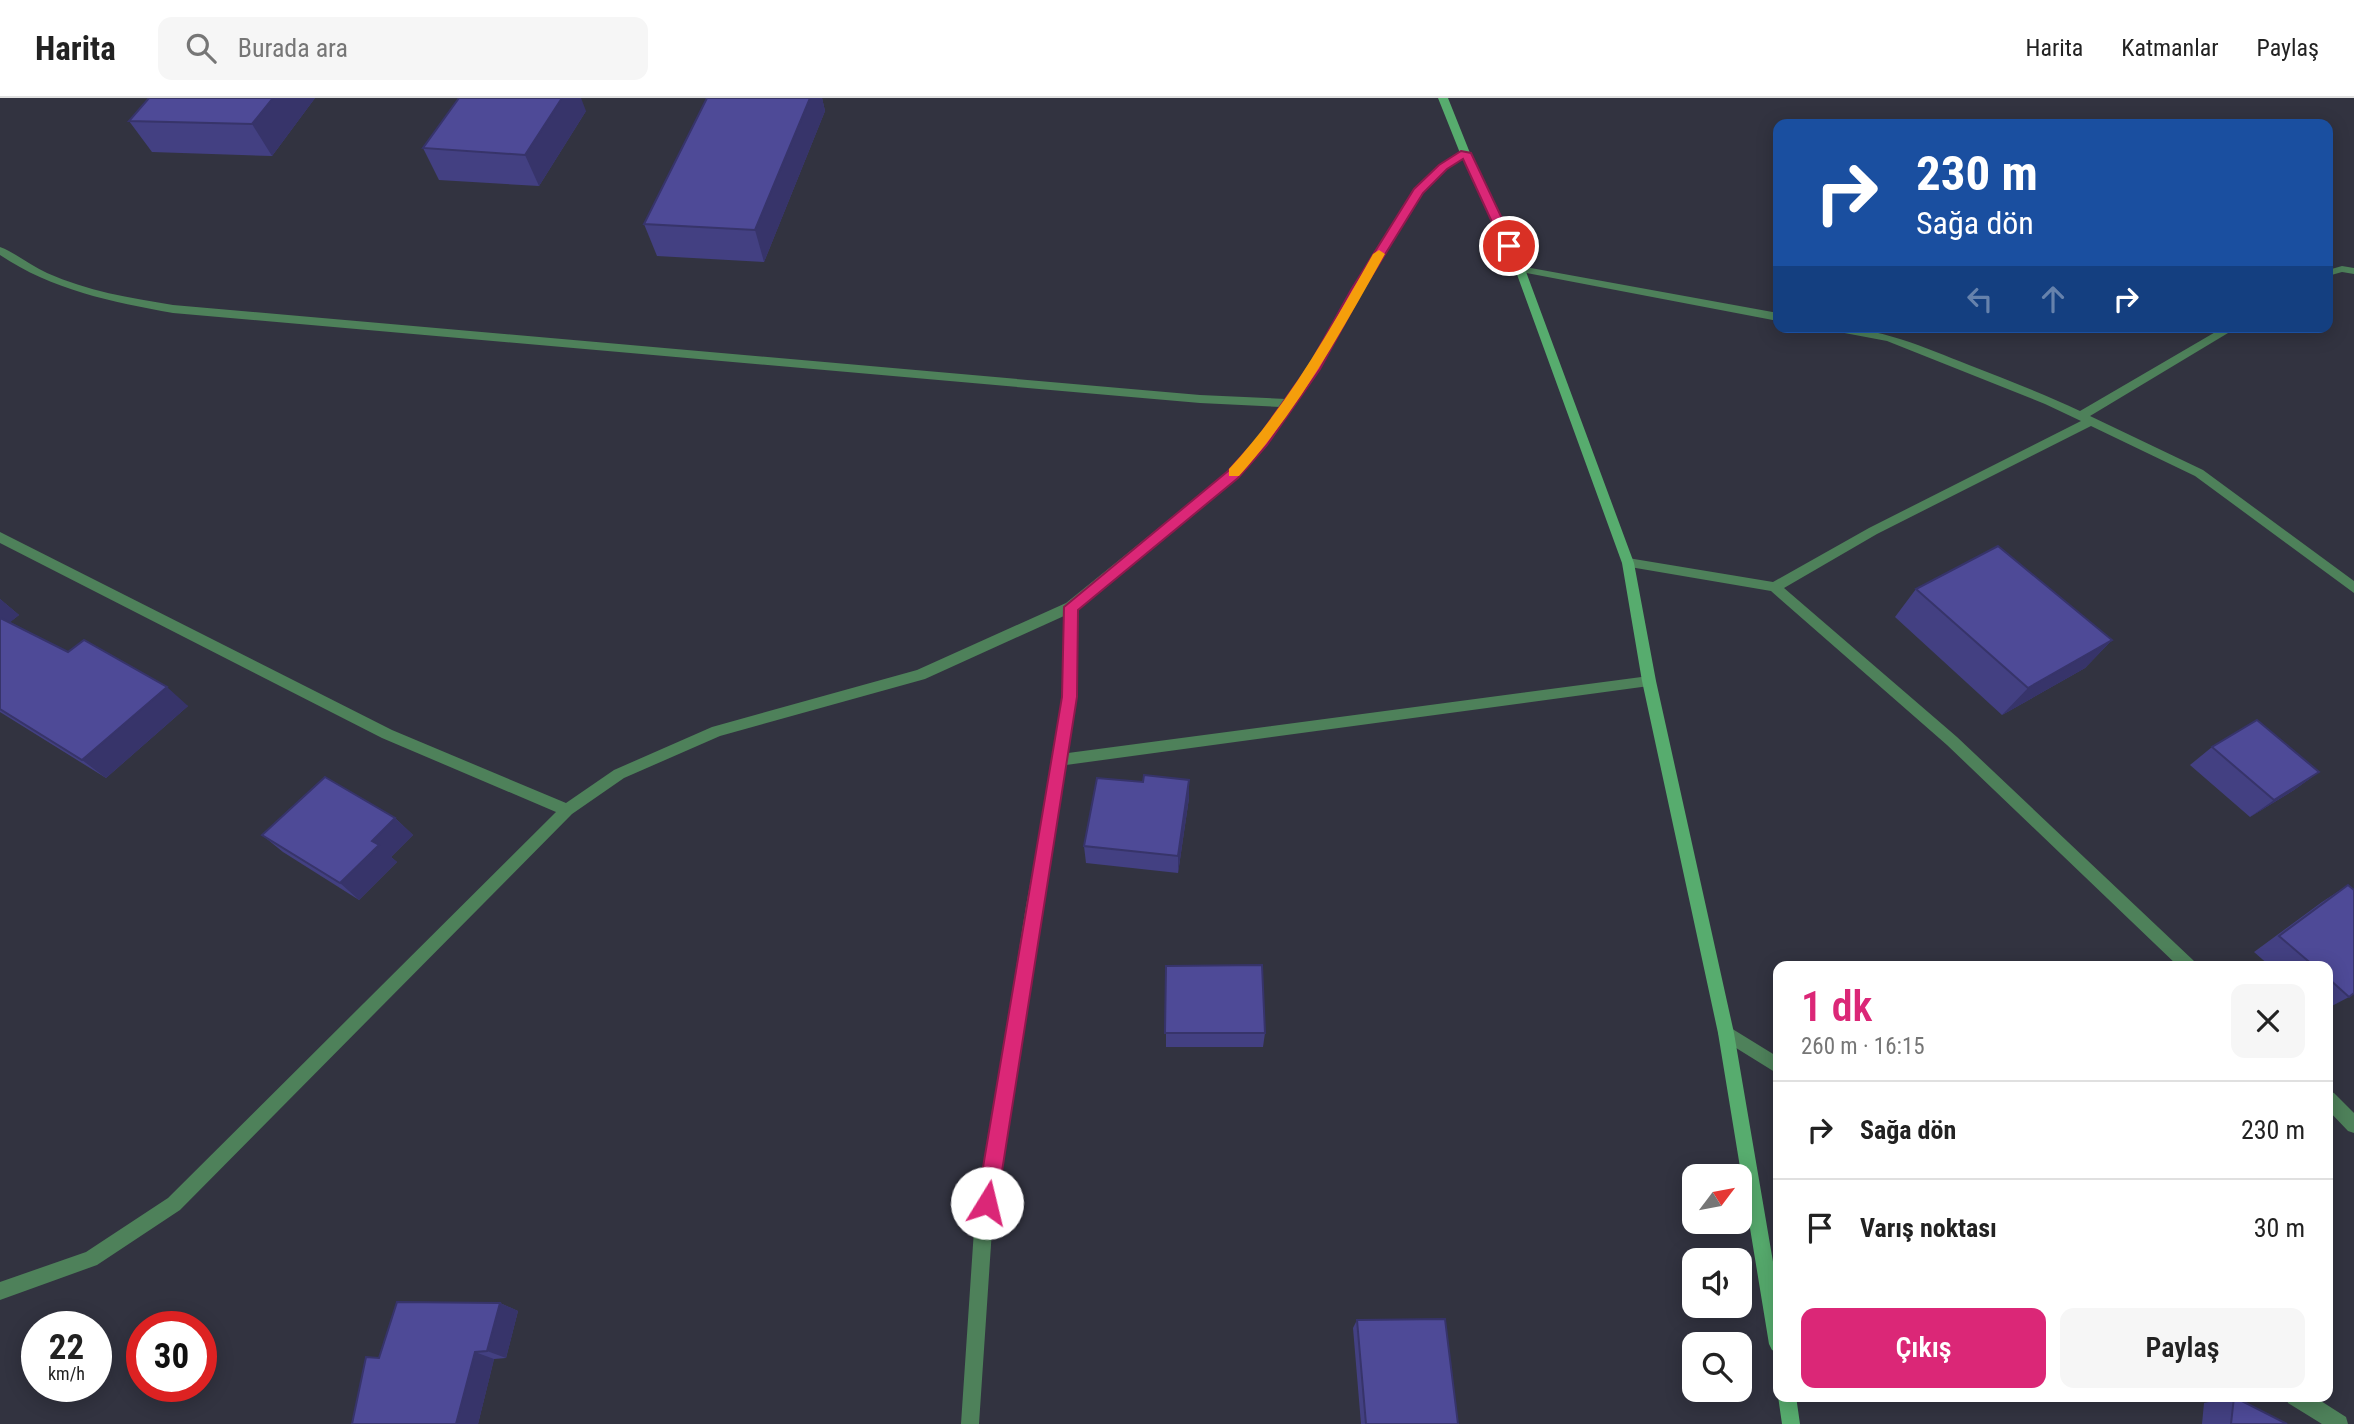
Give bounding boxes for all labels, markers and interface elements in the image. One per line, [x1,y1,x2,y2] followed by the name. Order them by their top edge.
[158,17,648,80] search box
[35,29,116,68] text: Harita
[182,29,220,67] icon: search
[238,33,348,63] text: Burada ara
[2026,34,2083,62] text: Harita
[2121,34,2219,62] text: Katmanlar
[2257,34,2319,62] text: Paylaş
[1916,145,2038,202] text: 230 m
[1801,147,1892,238] icon: right
[1916,204,2034,242] text: Sağa dön
[1479,216,1539,276] pin
[1490,227,1528,265] icon: arrive
[1961,280,1999,318] icon: left
[2034,280,2072,318] icon: ahead
[2107,280,2145,318] icon: right
[1801,982,1872,1031] text: 1 dk
[2231,984,2305,1058] button: close
[1801,1033,1925,1060] text: 260 m · 16:15
[1801,1111,1839,1149] icon: right
[1860,1115,1956,1145] text: Sağa dön
[2241,1115,2305,1145] text: 230 m
[1682,1164,1752,1234] north arrow
[1682,1164,1752,1402] map controls
[950,1166,1024,1240] position arrow
[1801,1209,1839,1247] icon: arrive
[1860,1213,1997,1243] text: Varış noktası
[2254,1213,2305,1243] text: 30 m
[1682,1248,1752,1318] button: sound
[1801,1308,2046,1388] button: Çıkış
[2060,1308,2305,1388] button: Paylaş
[126,1311,217,1402] speed limit sign: 30
[49,1327,84,1368] text: 22
[1682,1332,1752,1402] button: search
[48,1363,85,1384] text: km/h

